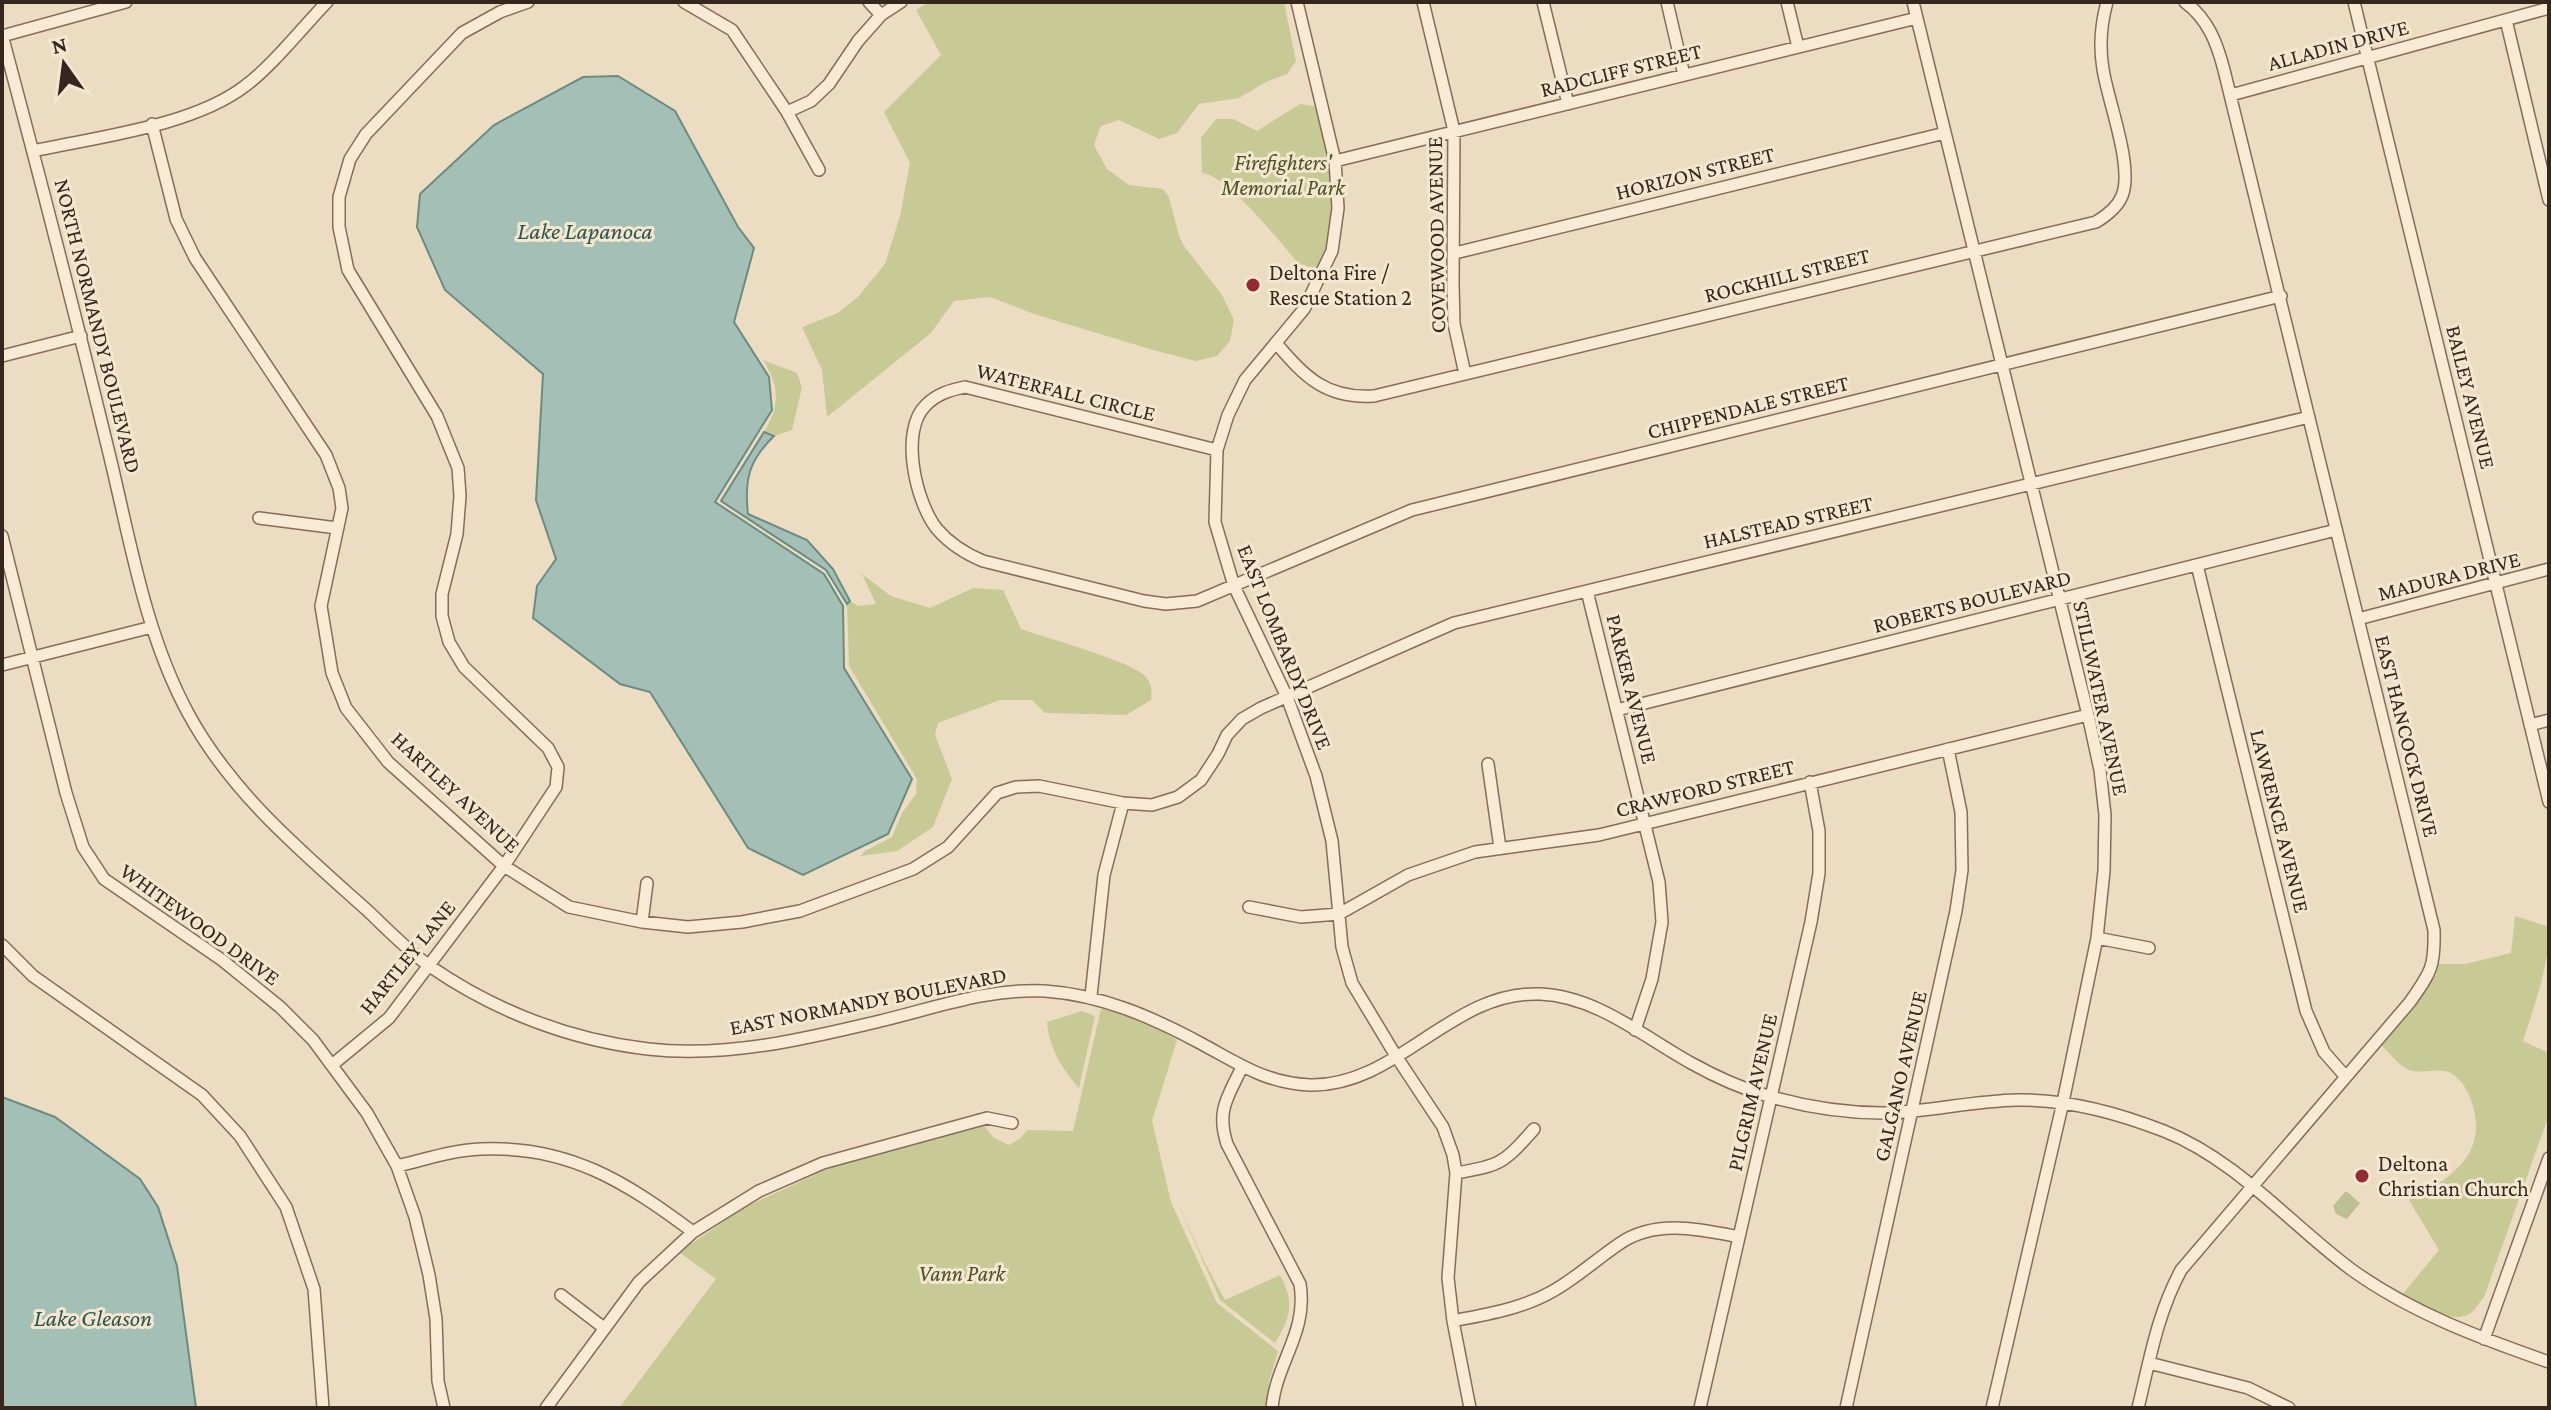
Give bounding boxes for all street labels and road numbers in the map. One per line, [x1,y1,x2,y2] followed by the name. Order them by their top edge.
[2265,14,2411,76] street label: ALLADIN DRIVE
[1538,38,1704,102] street label: RADCLIFF STREET
[1422,136,1450,334] street label: COVEWOOD AVENUE
[1613,141,1777,205] street label: HORIZON STREET
[49,176,147,476] street label: NORTH NORMANDY BOULEVARD
[1702,242,1872,308] street label: ROCKHILL STREET
[2441,323,2501,471] street label: BAILEY AVENUE
[974,358,1158,426] street label: WATERFALL CIRCLE
[1645,370,1851,444] street label: CHIPPENDALE STREET
[1701,490,1875,554] street label: HALSTEAD STREET
[1232,541,1338,753] street label: EAST LOMBARDY DRIVE
[2375,546,2523,606] street label: MADURA DRIVE
[1870,564,2074,638] street label: ROBERTS BOULEVARD
[2068,598,2134,798] street label: STILLWATER AVENUE
[1601,612,1663,766] street label: PARKER AVENUE
[2370,632,2444,840] street label: EAST HANCOCK DRIVE
[387,726,525,858] street label: HARTLEY AVENUE
[2245,727,2315,915] street label: LAWRENCE AVENUE
[1613,754,1797,822] street label: CRAWFORD STREET
[115,858,285,990] street label: WHITEWOOD DRIVE
[354,895,460,1019] street label: HARTLEY LANE
[727,962,1009,1040] street label: EAST NORMANDY BOULEVARD
[1868,988,1932,1164] street label: GALGANO AVENUE
[1722,1011,1782,1173] street label: PILGRIM AVENUE

